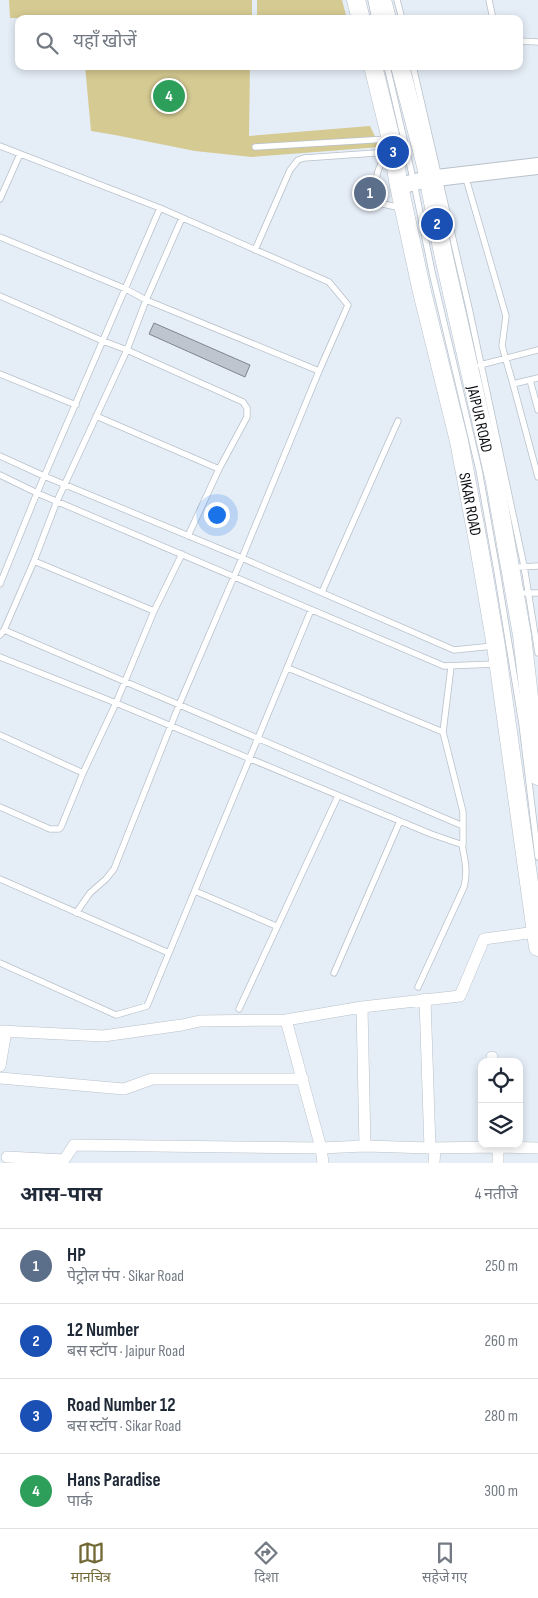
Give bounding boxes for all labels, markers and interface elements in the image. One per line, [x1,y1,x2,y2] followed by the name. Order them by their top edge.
[15,15,523,70] search box
[33,29,61,57] icon: search
[73,30,137,53] text: यहाँ खोजें
[153,77,185,115] pin: 4
[377,133,409,171] pin: 3
[354,174,386,212] pin: 1
[421,205,453,243] pin: 2
[462,383,496,454] street label: JAIPUR ROAD
[454,471,485,538] street label: SIKAR ROAD
[204,502,230,528] your location
[478,1058,523,1148] map controls
[478,1058,523,1103] button: locate
[478,1103,523,1148] button: layers
[20,1182,102,1207] text: आस-पास
[475,1185,518,1204] text: 4 नतीजे
[67,1244,86,1267] text: HP
[33,1257,39,1276] text: 1
[485,1257,518,1276] text: 250 m
[67,1267,184,1286] text: पेट्रोल पंप · Sikar Road
[67,1319,139,1342] text: 12 Number
[32,1332,40,1351] text: 2
[484,1332,518,1351] text: 260 m
[67,1342,185,1361] text: बस स्टॉप · Jaipur Road
[67,1394,176,1417] text: Road Number 12
[32,1407,40,1426] text: 3
[484,1407,518,1426] text: 280 m
[67,1417,181,1436] text: बस स्टॉप · Sikar Road
[67,1469,161,1492] text: Hans Paradise
[32,1482,40,1501] text: 4
[484,1482,518,1501] text: 300 m
[67,1492,93,1511] text: पार्क
[71,1539,111,1588] tab: मानचित्र
[252,1539,280,1588] tab: दिशा
[422,1539,467,1588] tab: सहेजे गए

